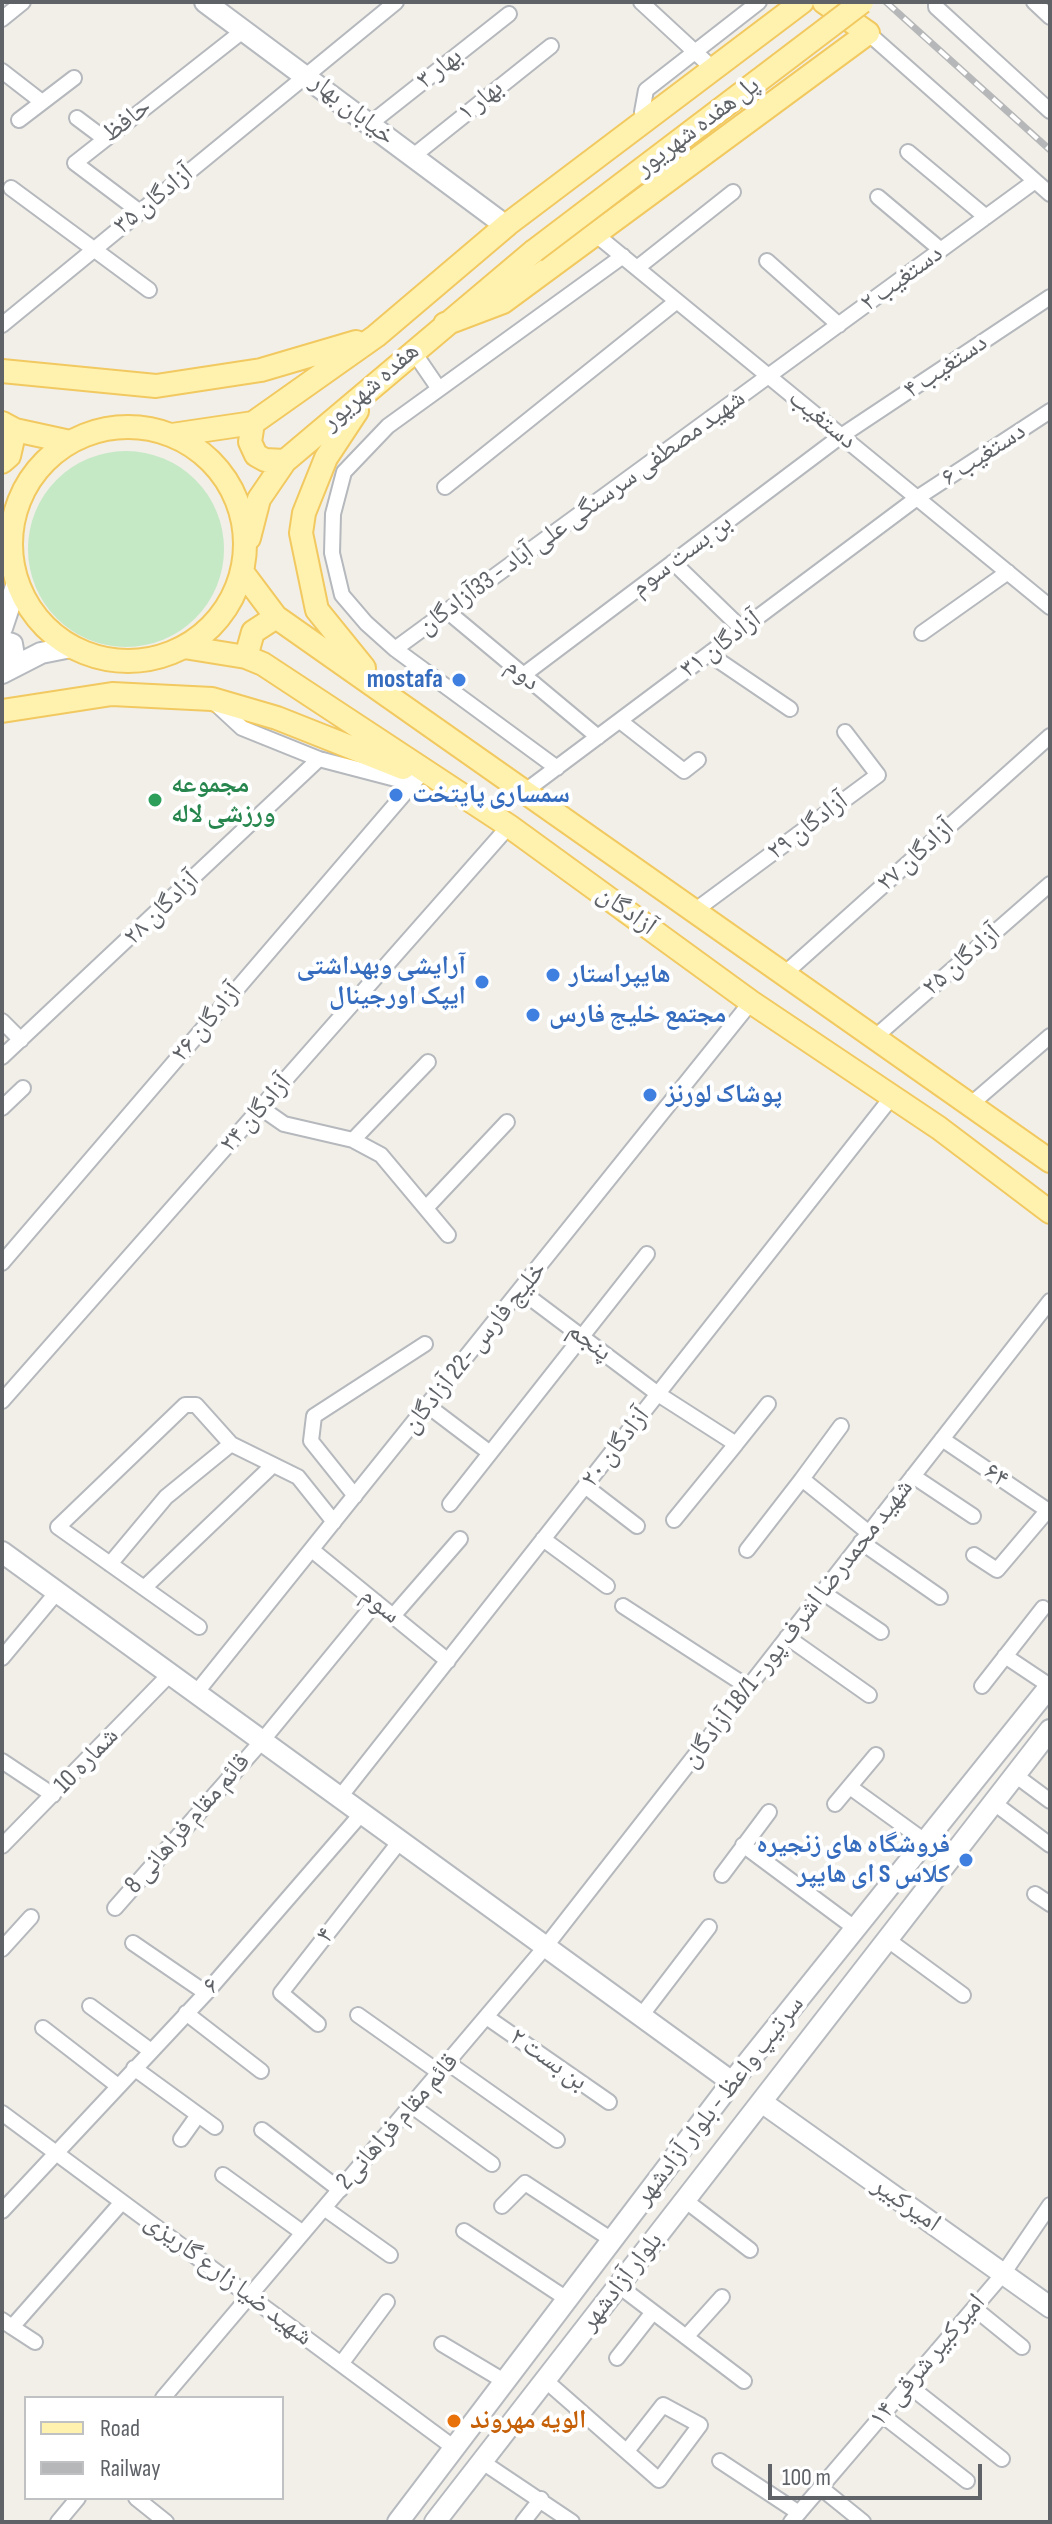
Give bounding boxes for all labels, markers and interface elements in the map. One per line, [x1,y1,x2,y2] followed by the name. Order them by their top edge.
[411,41,469,97] street label: بهار ۳
[303,67,401,153] street label: خیابان بهار
[630,70,766,184] street label: پل هفده شهریور
[452,73,510,129] street label: بهار ۱
[96,92,158,150] street label: حافظ
[108,159,200,241] street label: آزادگان ۳۵
[855,239,949,319] street label: دستغیب ۲
[898,328,994,406] street label: دستغیب ۴
[316,336,426,438] street label: هفده شهریور
[782,383,862,457] street label: دستغیب
[412,384,752,642] street label: شهید مصطفی سرسنگی علی آباد - 33آزادگان
[936,416,1032,494] street label: دستغیب ۶
[625,508,739,604] street label: بن بست سوم
[674,604,768,686] street label: ۳۱ آزادگان
[498,652,546,698] street label: دوم
[367,664,443,696] place label: mostafa
[450,671,468,689] marker: mostafa
[171,769,276,830] place label: مجموعه ورزشی لاله
[412,779,570,811] place label: سمساری پایتخت
[387,786,405,804] marker: سمساری پایتخت
[761,786,855,868] street label: ۲۹ آزادگان
[146,791,164,809] marker: مجموعه ورزشی لاله
[871,813,961,899] street label: ۲۷ آزادگان
[118,865,206,953] street label: ۲۸ آزادگان
[590,879,662,943] street label: آزادگان
[917,919,1007,1003] street label: ۲۵ آزادگان
[297,951,466,1012] place label: آرایشی وبهداشتی ایپک اورجینال
[569,959,671,991] place label: هایپراستار
[544,966,562,984] marker: هایپراستار
[473,973,491,991] marker: آرایشی وبهداشتی ایپک اورجینال
[165,977,249,1069] street label: ۲۶ آزادگان
[549,999,726,1031] place label: مجتمع خلیج فارس
[524,1006,542,1024] marker: مجتمع خلیج فارس
[214,1069,298,1159] street label: ۲۴ آزادگان
[666,1079,782,1111] place label: پوشاک لورنز
[641,1086,659,1104] marker: پوشاک لورنز
[396,1256,554,1440] street label: خلیج فارس -22 آزادگان
[561,1315,617,1369] street label: پنجم
[575,1402,657,1494] street label: ۲۰ آزادگان
[978,1457,1014,1495] street label: ۶۴
[675,1473,921,1775] street label: شهید محمدرضا اشرف پور- 18/1 آزادگان
[354,1581,406,1631] street label: سوم
[48,1721,126,1801] street label: شماره 10
[119,1747,257,1901] street label: 8 قائم مقام فراهانی
[757,1829,950,1890] place label: فروشگاه های زنجیره ای هایپر S کلاس
[957,1851,975,1869] marker: فروشگاه های زنجیره ای هایپر S کلاس
[310,1922,342,1950] street label: ۴
[197,1971,227,2001] street label: ۶
[628,1990,812,2212] street label: سرتیپ واعظ - بلوار آزادشهر
[503,2022,593,2098] street label: بن بست ۲
[330,2047,466,2197] street label: 2قائم مقام فراهانی
[866,2170,946,2240] street label: امیرکبیر
[138,2207,318,2353] street label: شهید ضیا زارع گاریزی
[574,2226,670,2338] street label: بلوار آزادشهر
[863,2288,993,2434] street label: ۱۴ امیرکبیر شرقی
[24,2396,284,2500] legend
[470,2405,586,2437] place label: الویه مهروند
[445,2412,463,2430] marker: الویه مهروند
[100,2414,140,2443] text: Road
[772,2448,986,2498] scale bar
[100,2454,160,2483] text: Railway
[782,2463,831,2492] text: 100 m

